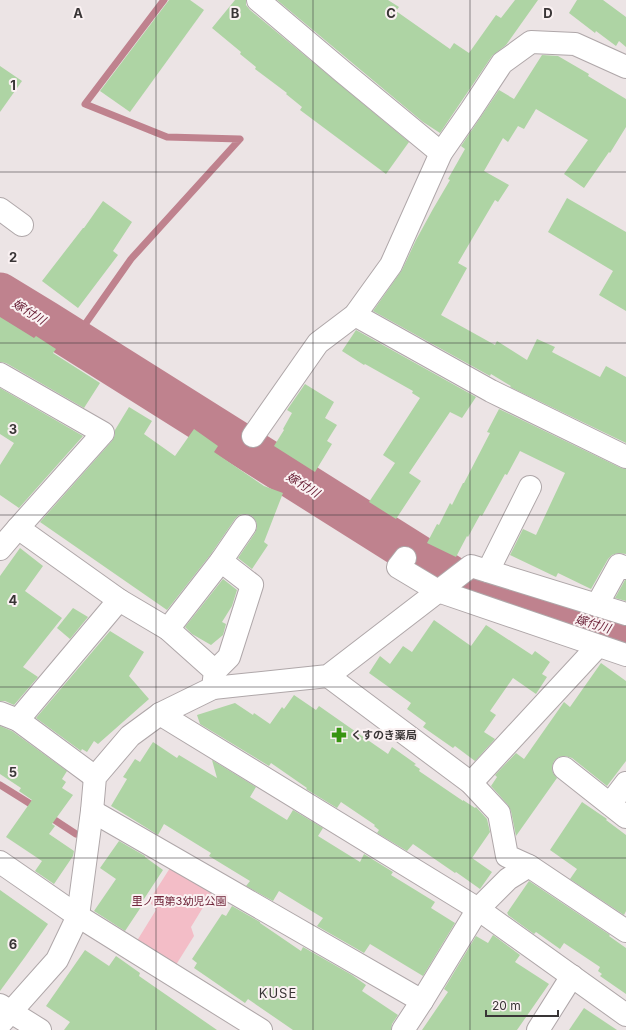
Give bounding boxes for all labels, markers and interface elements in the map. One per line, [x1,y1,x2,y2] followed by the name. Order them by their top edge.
[73,5,83,21] text: A
[231,5,240,21] text: B
[386,5,396,21] text: C
[543,5,553,21] text: D
[10,77,16,93] text: 1
[9,249,17,265] text: 2
[10,296,50,329] water label: 嫁付川
[9,421,17,437] text: 3
[284,469,324,502] water label: 嫁付川
[9,592,18,608] text: 4
[574,611,614,637] water label: 嫁付川
[330,726,348,744] pharmacy icon: くすのき薬局
[351,728,417,742] place label: くすのき薬局
[9,764,17,780] text: 5
[132,894,226,908] park label: 里ノ西第3幼児公園
[9,936,17,952] text: 6
[259,985,297,1001] district label: KUSE
[486,992,558,1018] scale bar
[492,998,521,1013] text: 20 m

